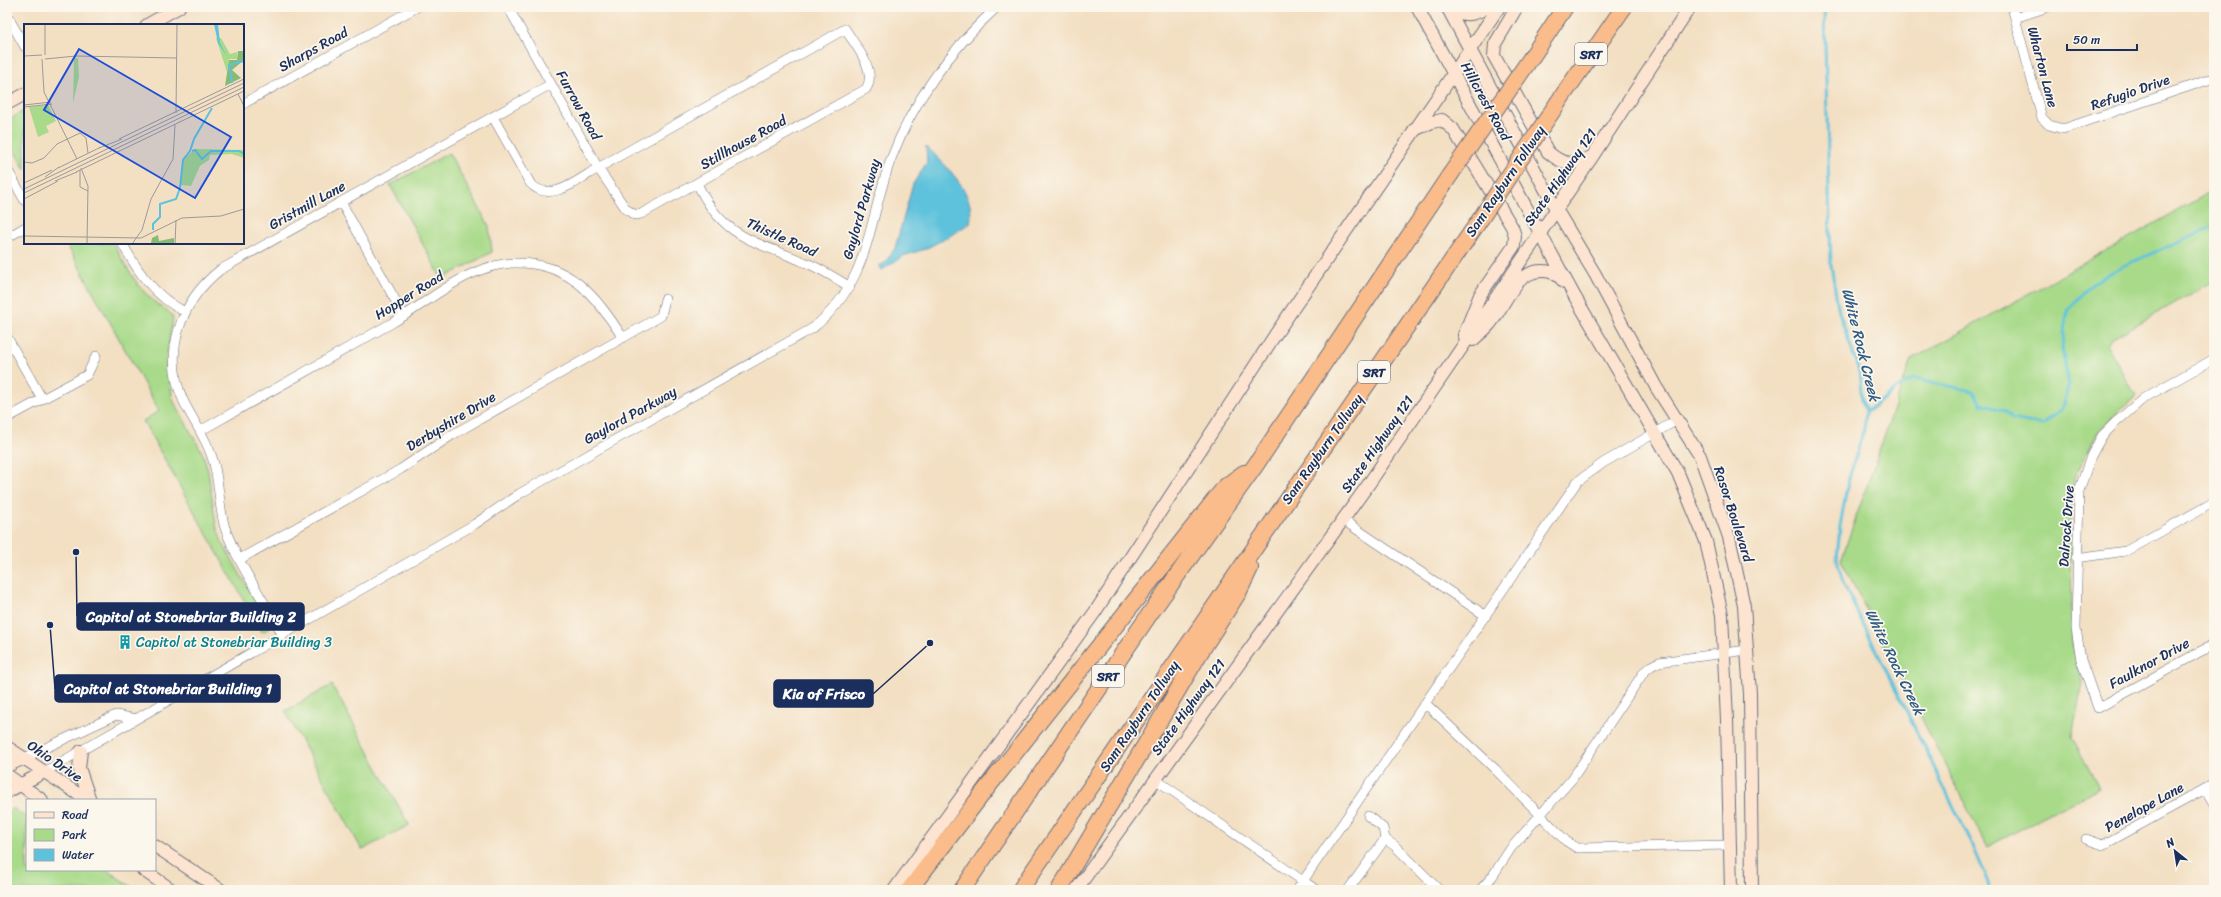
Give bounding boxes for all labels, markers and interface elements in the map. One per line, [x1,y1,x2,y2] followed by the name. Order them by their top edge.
[274,19,354,79] street label: Sharps Road
[24,24,244,244] inset map
[2020,24,2065,110] street label: Wharton Lane
[2067,26,2137,52] scale bar
[2073,29,2100,51] text: 50 m
[1575,43,1607,65] road number: SRT
[1453,57,1518,147] street label: Hillcrest Road
[549,66,609,146] street label: Furrow Road
[2087,67,2173,118] street label: Refugio Drive
[695,107,793,177] street label: Stillhouse Road
[1459,120,1553,242] street label: Sam Rayburn Tollway
[1517,123,1604,231] street label: State Highway 121
[835,155,888,262] street label: Gaylord Parkway
[264,174,350,237] street label: Gristmill Lane
[742,211,823,265] street label: Thistle Road
[369,263,450,327] street label: Hopper Road
[1834,286,1888,405] water label: White Rock Creek
[1358,361,1390,383] road number: SRT
[579,379,682,451] street label: Gaylord Parkway
[401,385,501,458] street label: Derbyshire Drive
[1275,388,1371,510] street label: Sam Rayburn Tollway
[1334,390,1421,498] street label: State Highway 121
[1706,463,1761,567] street label: Rasor Boulevard
[2051,484,2082,568] street label: Dalrock Drive
[77,603,304,630] callout: Capitol at Stonebriar Building 2
[85,604,297,630] text: Capitol at Stonebriar Building 2
[1858,604,1933,721] water label: White Rock Creek
[136,630,332,655] place label: Capitol at Stonebriar Building 3
[2104,631,2194,696] street label: Faulknor Drive
[117,634,133,650] building icon: Capitol at Stonebriar Building 3
[1145,654,1232,761] street label: State Highway 121
[1093,655,1187,777] street label: Sam Rayburn Tollway
[1092,665,1124,687] road number: SRT
[55,675,280,702] callout: Capitol at Stonebriar Building 1
[63,676,273,702] text: Capitol at Stonebriar Building 1
[774,680,873,707] callout: Kia of Frisco
[782,681,866,707] text: Kia of Frisco
[22,734,88,789] street label: Ohio Drive
[2100,775,2189,840] street label: Penelope Lane
[26,799,156,871] legend
[62,804,89,826] text: Road
[62,824,87,846] text: Park
[2155,831,2195,871] north arrow
[2161,832,2179,853] text: N
[62,844,95,866] text: Water

